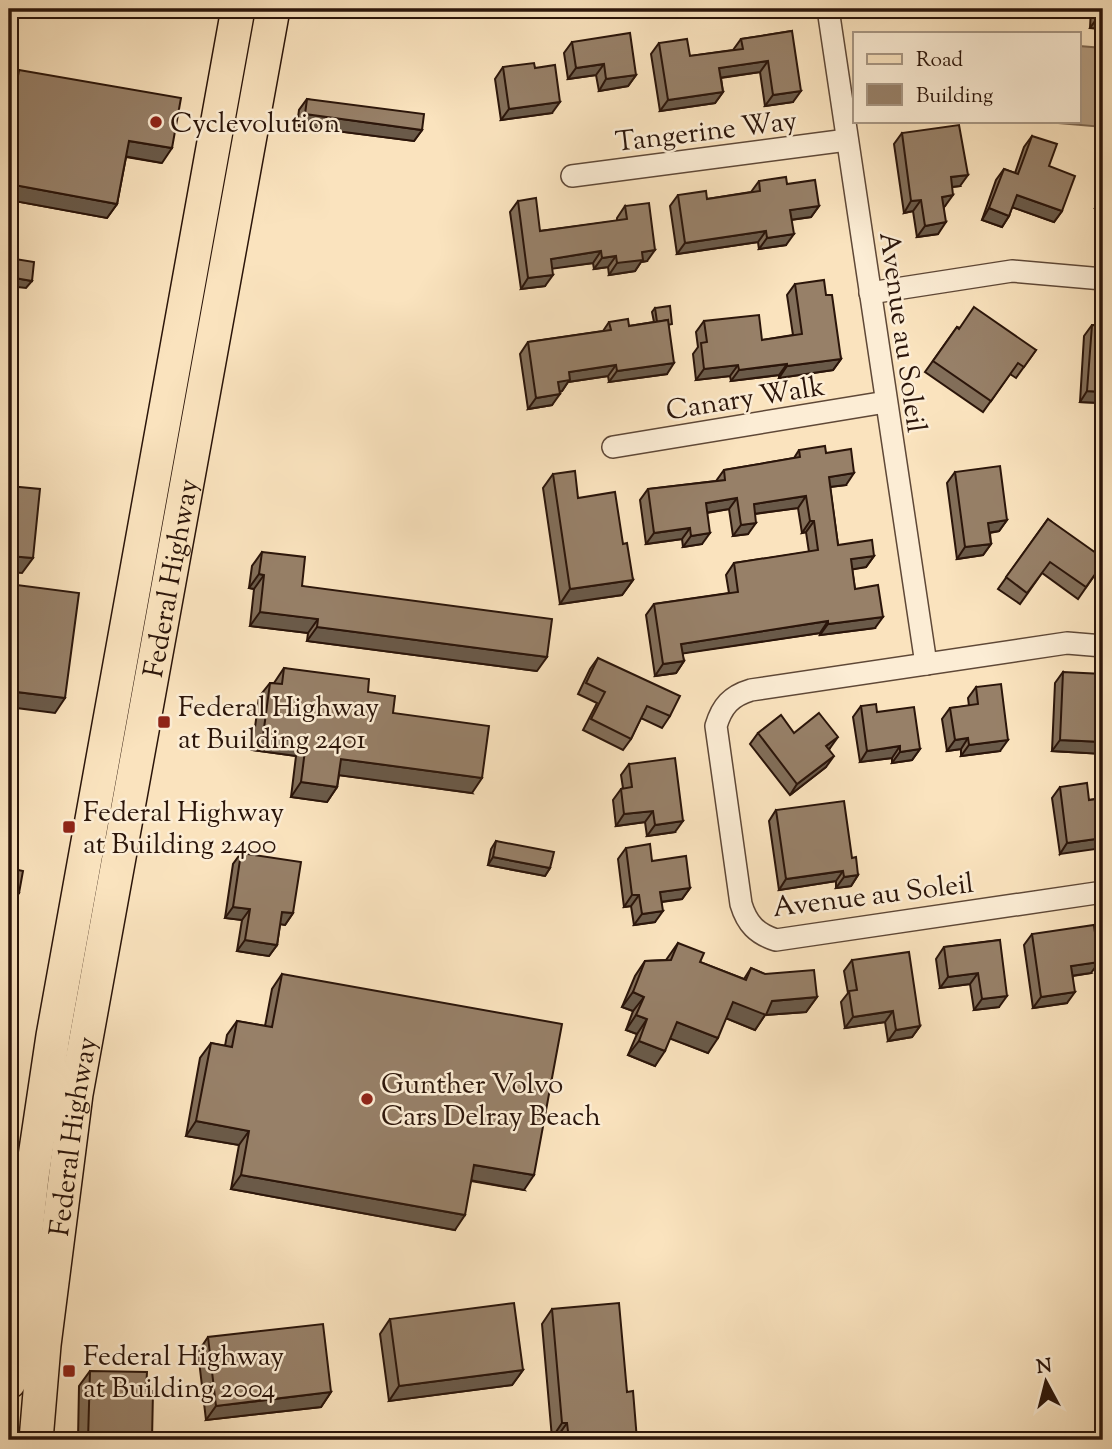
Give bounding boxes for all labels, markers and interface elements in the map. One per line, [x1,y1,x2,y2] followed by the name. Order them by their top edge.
[853,32,1080,122] legend
[916,46,963,76] text: Road
[916,82,993,112] text: Building
[613,102,799,164] street label: Tangerine Way
[170,105,340,145] place label: Cyclevolution
[148,114,164,130] marker: Cyclevolution
[867,229,935,436] street label: Avenue au Soleil
[663,368,828,432] street label: Canary Walk
[135,476,210,681] street label: Federal Highway
[178,689,379,761] place label: Federal Highway at Building 2401
[156,714,172,730] marker: Federal Highway at Building 2401
[83,794,284,866] place label: Federal Highway at Building 2400
[61,819,77,835] marker: Federal Highway at Building 2400
[771,865,976,929] street label: Avenue au Soleil
[41,1034,109,1239] street label: Federal Highway
[381,1066,601,1138] place label: Gunther Volvo Cars Delray Beach
[359,1091,375,1107] marker: Gunther Volvo Cars Delray Beach
[83,1338,284,1410] place label: Federal Highway at Building 2004
[1010,1348,1080,1418] north arrow
[1035,1353,1053,1382] text: N
[61,1363,77,1379] marker: Federal Highway at Building 2004

